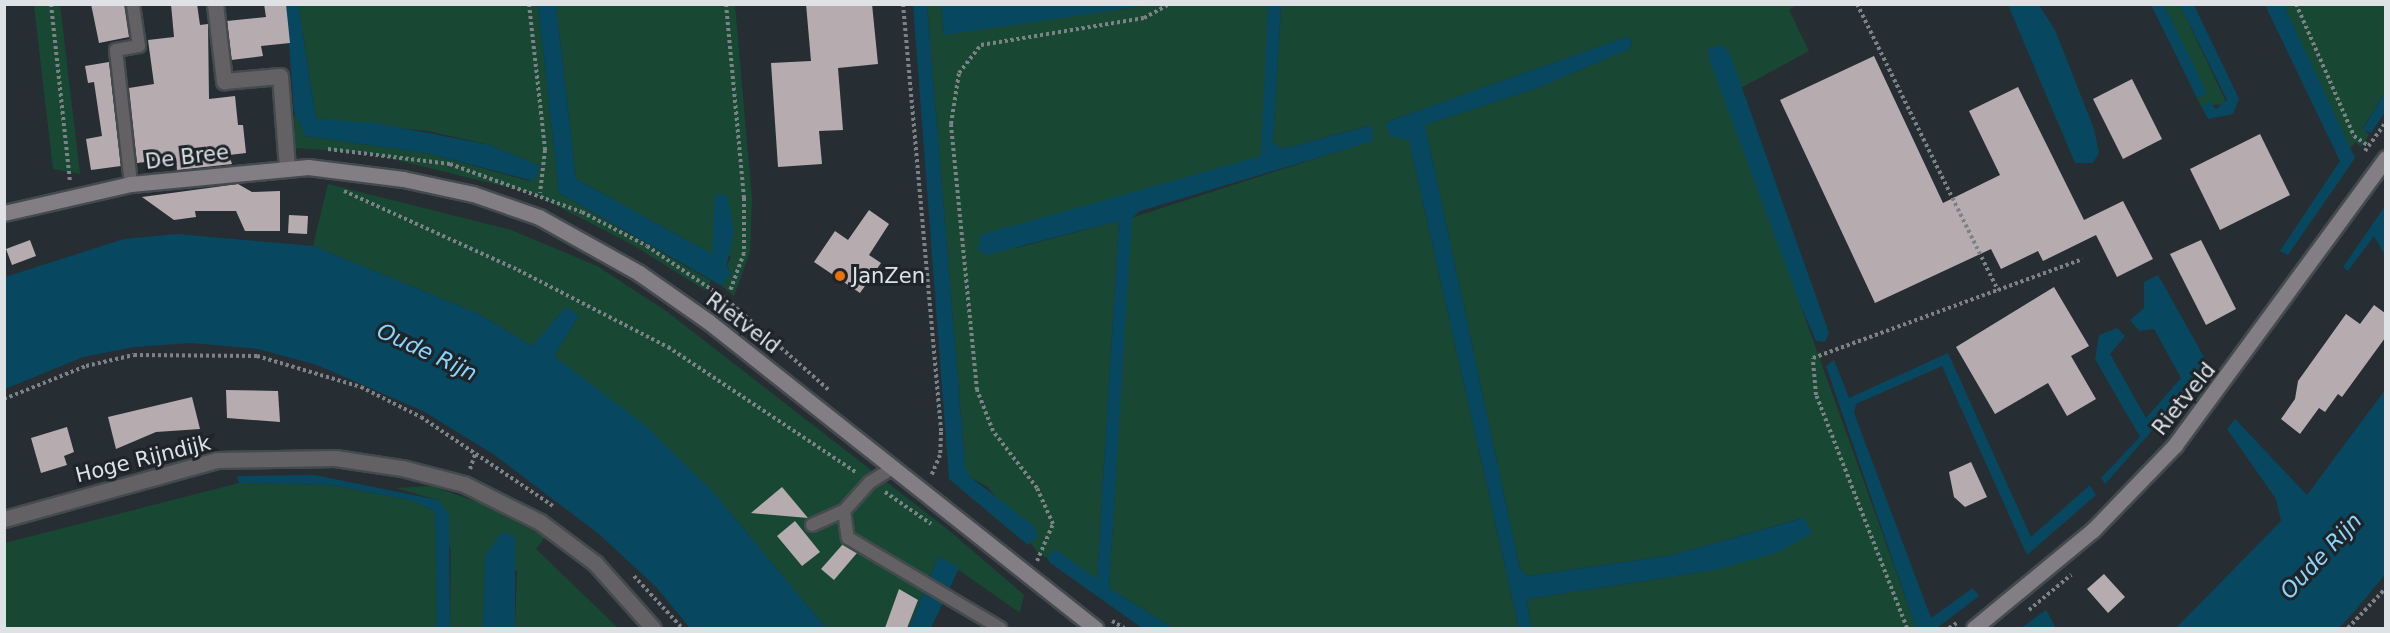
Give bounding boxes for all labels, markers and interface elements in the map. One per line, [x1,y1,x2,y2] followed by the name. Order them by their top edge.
[144,139,230,175] street label: De Bree
[852,263,925,289] place label: JanZen
[833,269,847,283] marker: JanZen
[701,287,785,359] street label: Rietveld
[373,317,481,387] water label: Oude Rijn
[2147,358,2221,440] street label: Rietveld
[73,430,213,488] street label: Hoge Rijndijk
[2275,508,2367,604] water label: Oude Rijn

